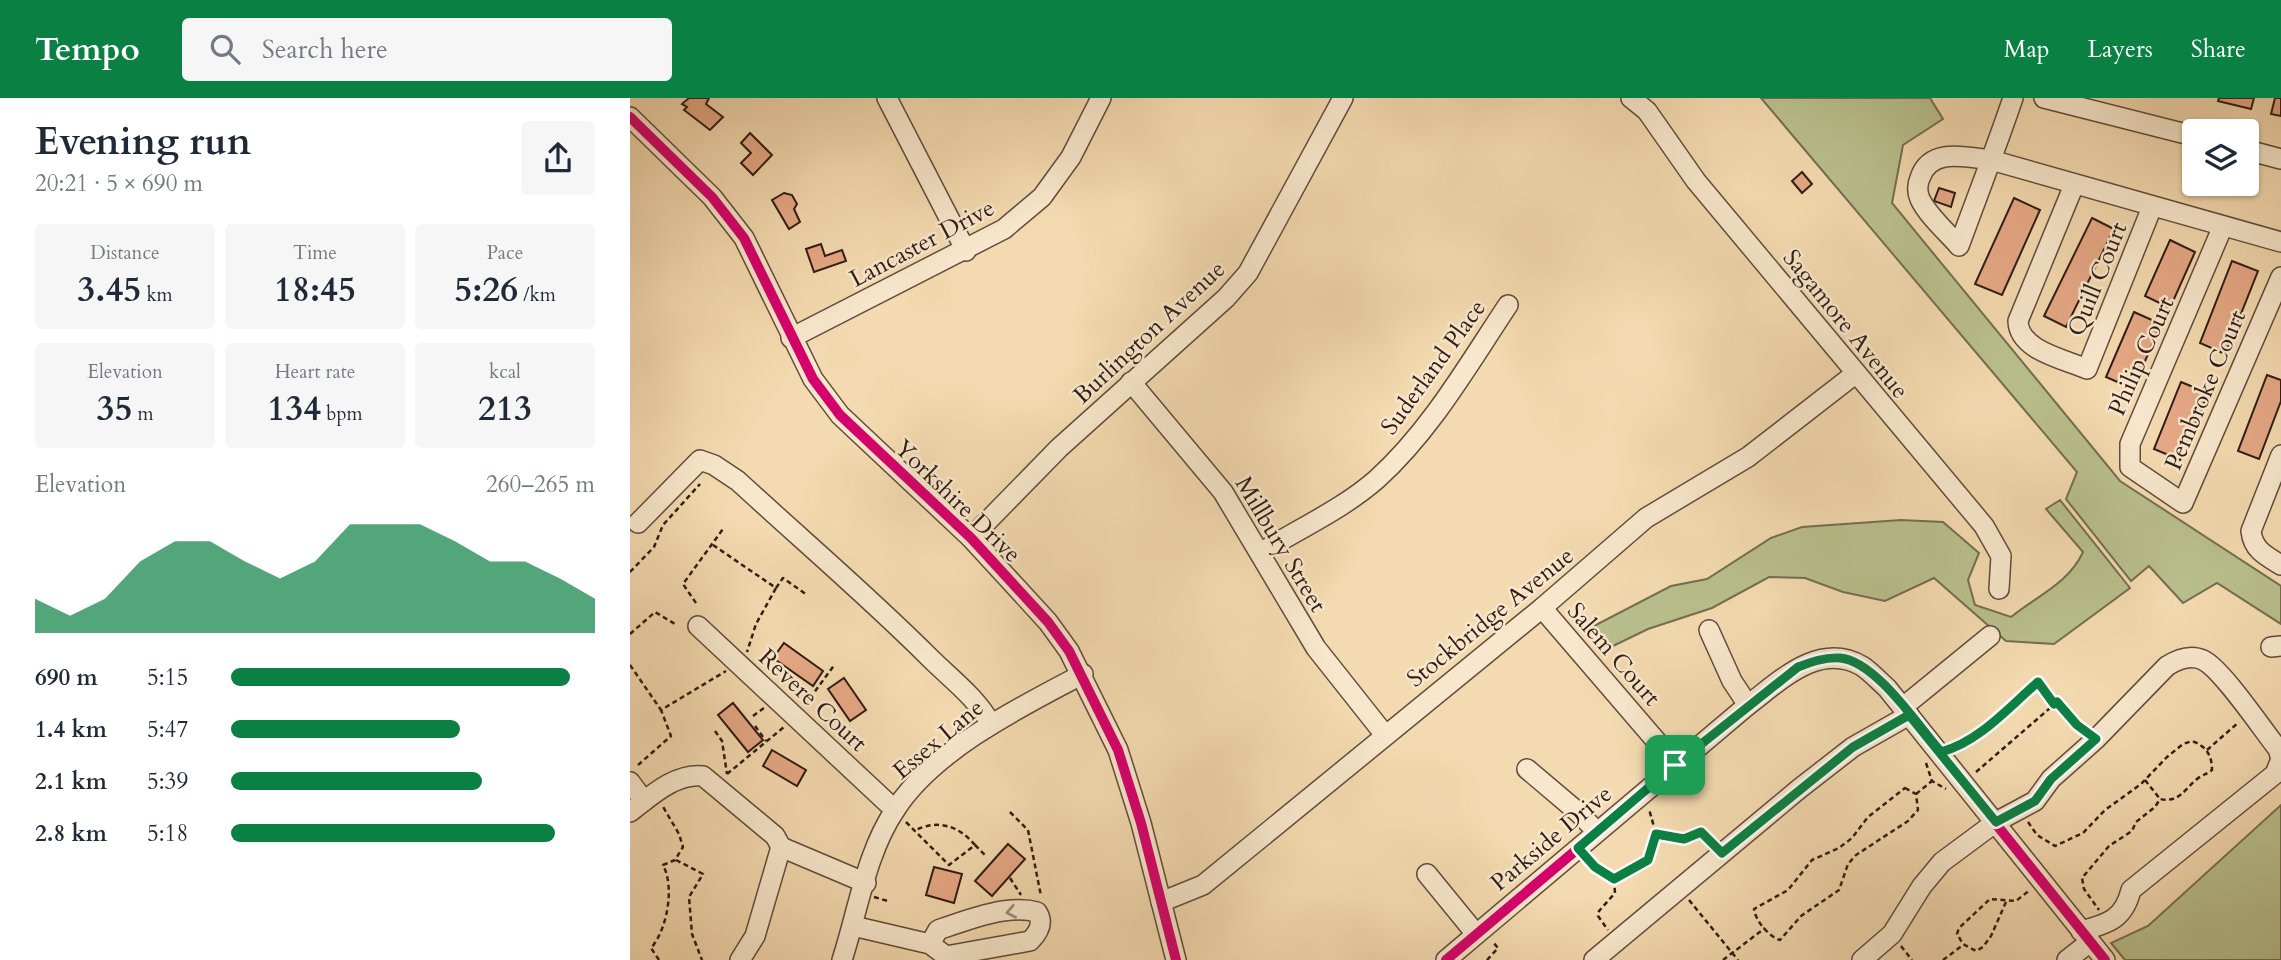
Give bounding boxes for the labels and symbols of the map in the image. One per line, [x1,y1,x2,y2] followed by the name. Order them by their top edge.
[844,191,1000,295] street label: Lancaster Drive
[2060,217,2135,341] street label: Quill Court
[1775,243,1916,406] street label: Sagamore Avenue
[1066,253,1233,411] street label: Burlington Avenue
[2101,291,2183,421] street label: Philip Court
[1373,293,1494,441] street label: Suderland Place
[2157,305,2254,475] street label: Pembroke Court
[887,432,1028,570] street label: Yorkshire Drive
[1227,470,1334,619] street label: Millbury Street
[1400,540,1581,695] street label: Stockbridge Avenue
[1560,596,1668,713] street label: Salem Court
[751,641,874,760] street label: Revere Court
[886,692,991,787] street label: Essex Lane
[1645,735,1705,795] pin
[1484,778,1619,899] street label: Parkside Drive
[1005,903,1017,918] one-way arrow

